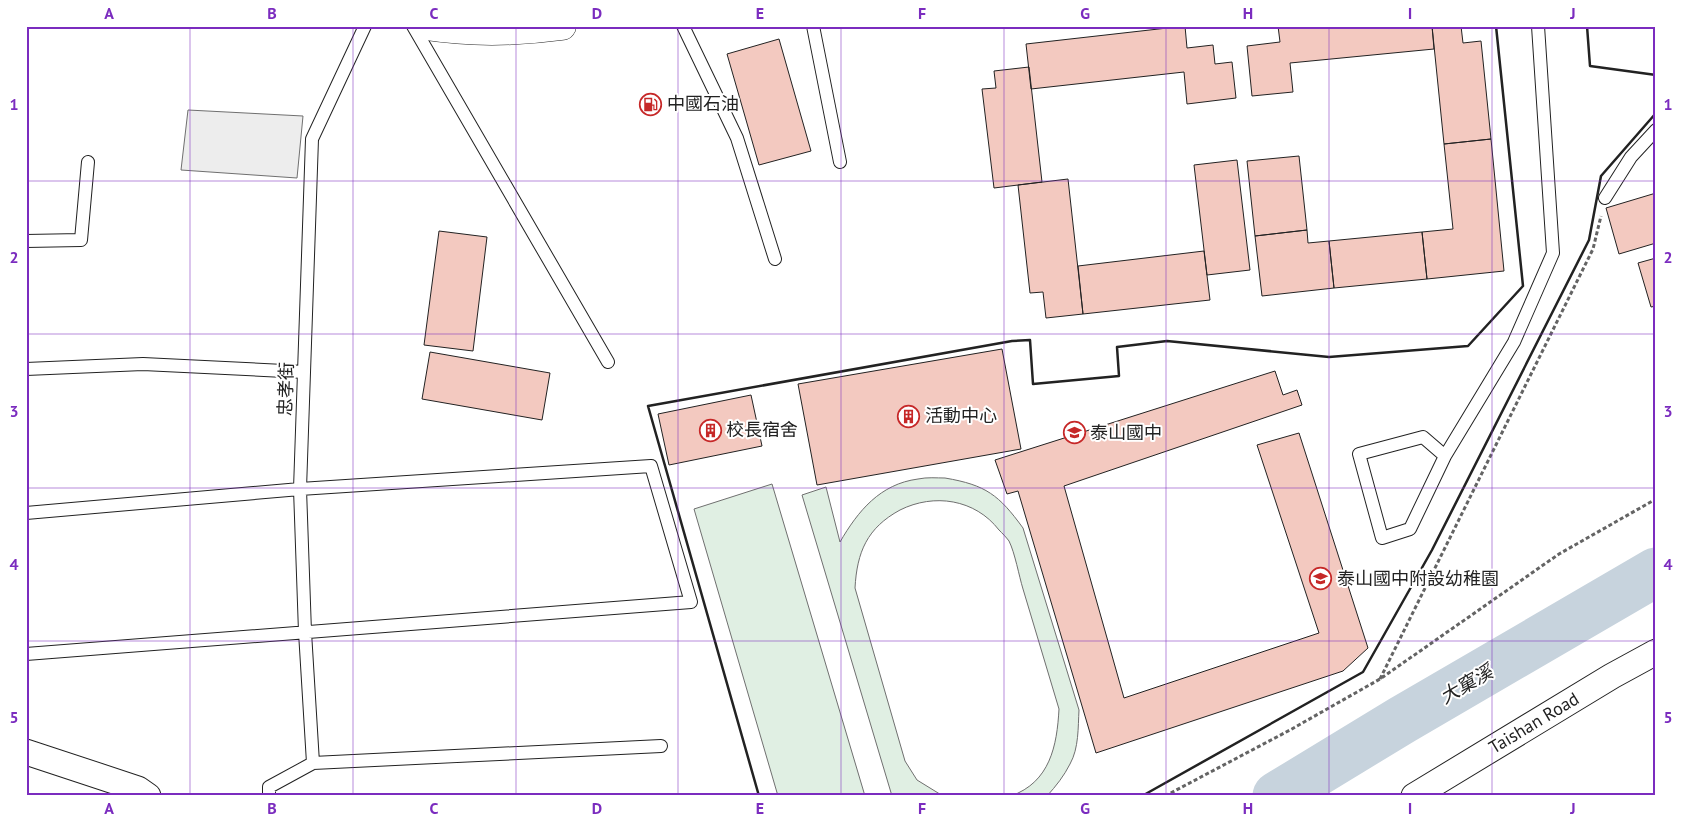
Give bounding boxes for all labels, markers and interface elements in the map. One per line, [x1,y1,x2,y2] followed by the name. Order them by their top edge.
[104,3,114,23] text: A
[267,3,277,23] text: B
[430,3,439,23] text: C
[592,3,602,23] text: D
[756,3,764,23] text: E
[918,3,926,23] text: F
[1080,3,1090,23] text: G
[1243,3,1253,23] text: H
[1408,3,1412,23] text: I
[1569,3,1576,23] text: J
[639,92,663,116] fuel station icon: 中國石油
[667,92,739,115] place label: 中國石油
[9,94,19,114] text: 1
[1663,94,1673,114] text: 1
[9,247,19,267] text: 2
[1663,247,1673,267] text: 2
[273,362,298,416] street label: 忠孝街
[9,401,19,421] text: 3
[1663,401,1673,421] text: 3
[897,404,921,428] building icon: 活動中心
[925,404,997,427] place label: 活動中心
[698,418,722,442] building icon: 校長宿舍
[726,418,798,441] place label: 校長宿舍
[1062,421,1086,445] school or university icon: 泰山國中
[1090,421,1162,444] place label: 泰山國中
[9,554,19,574] text: 4
[1663,554,1673,574] text: 4
[1309,567,1333,591] school or university icon: 泰山國中附設幼稚園
[1337,567,1499,590] place label: 泰山國中附設幼稚園
[1435,658,1499,709] water label: 大窠溪
[1485,687,1583,758] street label: Taishan Road
[9,707,19,727] text: 5
[1663,707,1673,727] text: 5
[104,798,114,818] text: A
[267,798,277,818] text: B
[430,798,439,818] text: C
[592,798,602,818] text: D
[756,798,764,818] text: E
[918,798,926,818] text: F
[1080,798,1090,818] text: G
[1243,798,1253,818] text: H
[1408,798,1412,818] text: I
[1569,798,1576,818] text: J

